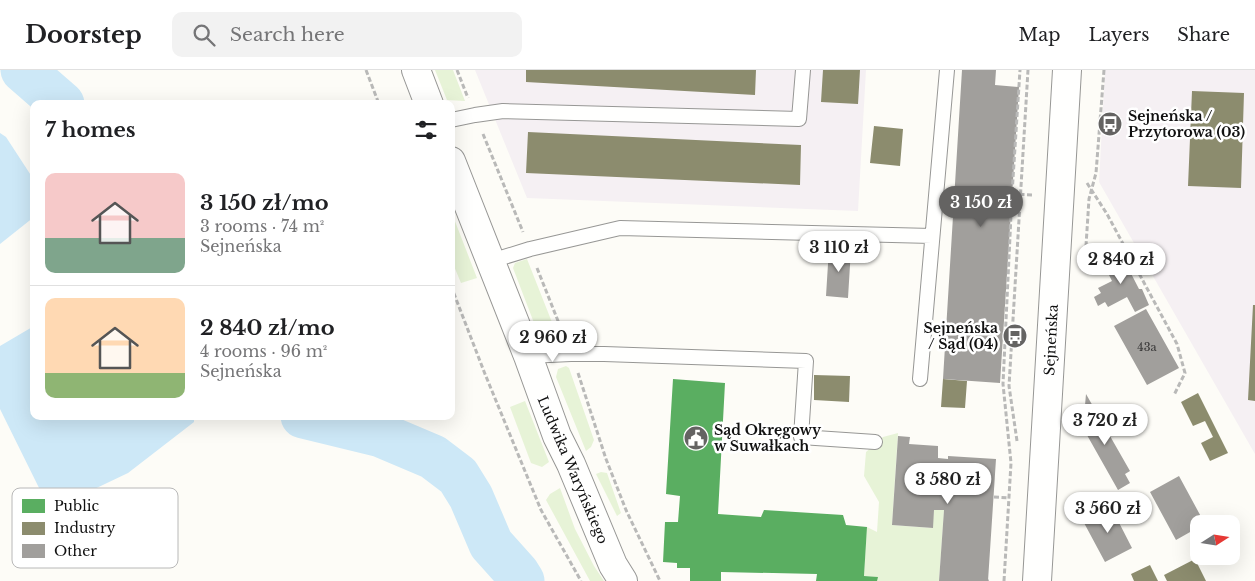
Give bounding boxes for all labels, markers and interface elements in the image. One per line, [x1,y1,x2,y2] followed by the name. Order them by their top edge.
[172,12,522,57] search box
[25,20,142,49] text: Doorstep
[190,21,218,49] icon: search
[230,23,345,46] text: Search here
[1019,24,1060,46] text: Map
[1088,24,1149,46] text: Layers
[1177,24,1230,46] text: Share
[1128,107,1245,141] place label: Sejneńska / Przytorowa (03)
[1097,111,1123,137] bus stop icon: Sejneńska / Przytorowa (03)
[412,116,440,144] icon: filters
[45,117,136,143] text: 7 homes
[929,186,1033,228] pin: 3 150 zł
[200,190,329,216] text: 3 150 zł/mo
[950,192,1012,212] text: 3 150 zł
[85,193,145,253] icon: home
[200,216,324,236] text: 3 rooms · 74 m²
[787,230,891,273] pin: 3 110 zł
[200,236,282,256] text: Sejneńska
[809,237,869,257] text: 3 110 zł
[1069,242,1173,285] pin: 2 840 zł
[1088,249,1154,269] text: 2 840 zł
[1040,304,1062,376] street label: Sejneńska
[200,315,335,341] text: 2 840 zł/mo
[85,318,145,378] icon: home
[923,319,998,353] place label: Sejneńska / Sąd (04)
[501,320,605,363] pin: 2 960 zł
[1002,323,1028,349] bus stop icon: Sejneńska / Sąd (04)
[519,327,587,347] text: 2 960 zł
[1137,340,1158,354] house number: 43a
[200,341,327,361] text: 4 rooms · 96 m²
[200,361,282,381] text: Sejneńska
[534,393,612,547] street label: Ludwika Waryńskiego
[1053,404,1157,446] pin: 3 720 zł
[1073,410,1137,430] text: 3 720 zł
[714,421,822,455] place label: Sąd Okręgowy w Suwałkach
[683,425,709,451] public building icon: Sąd Okręgowy w Suwałkach
[896,462,1000,505] pin: 3 580 zł
[915,469,981,489] text: 3 580 zł
[12,488,178,568] legend
[1056,492,1160,534] pin: 3 560 zł
[54,497,99,515] text: Public
[1075,498,1141,518] text: 3 560 zł
[1190,515,1240,565] north arrow
[1190,515,1240,565] map controls
[54,519,116,537] text: Industry
[54,542,97,560] text: Other

